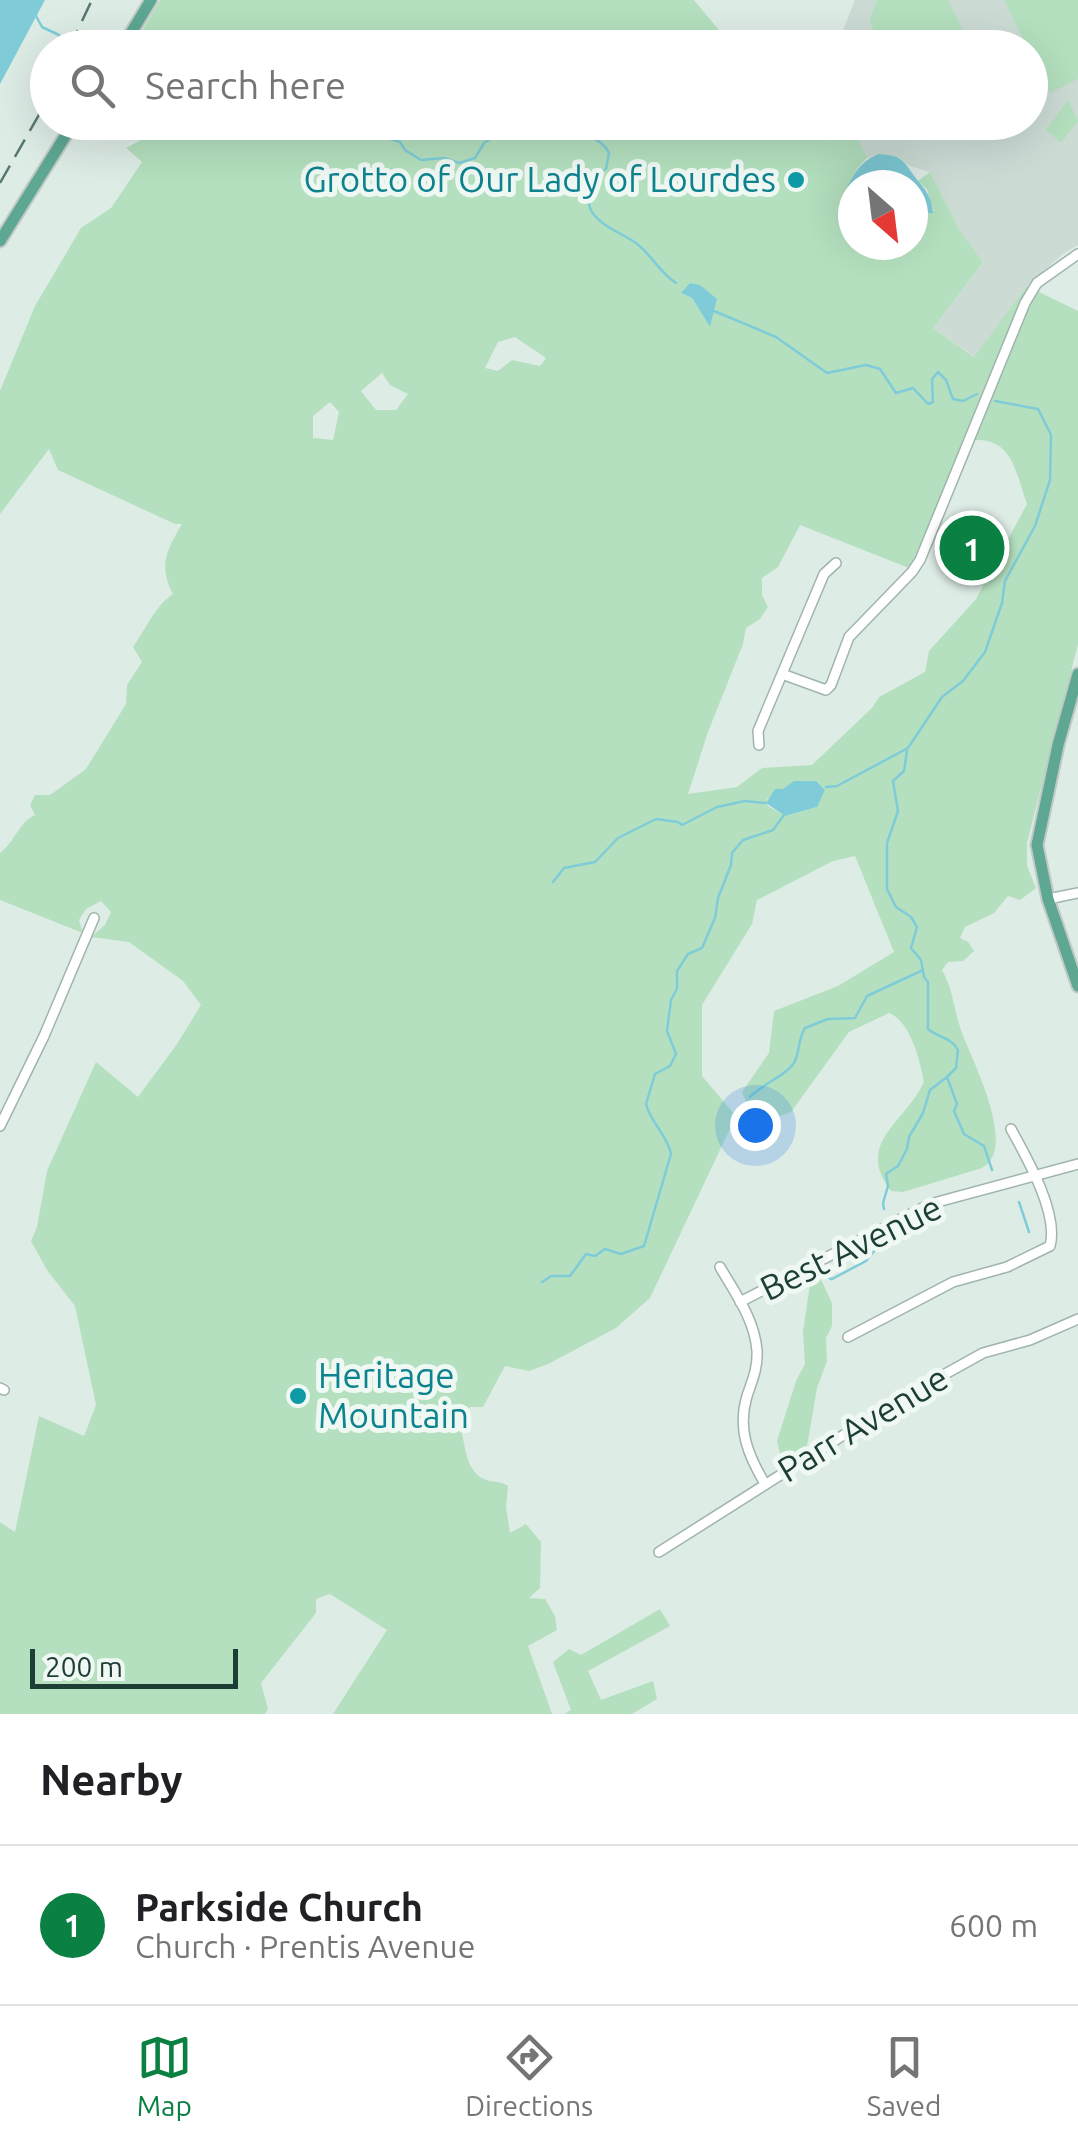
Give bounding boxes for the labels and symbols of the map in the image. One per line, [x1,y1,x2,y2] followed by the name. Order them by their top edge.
[303,159,776,199] place label: Grotto of Our Lady of Lourdes
[785,169,807,191] marker: Grotto of Our Lady of Lourdes
[838,170,928,260] north arrow
[940,510,1004,586] pin: 1
[730,1100,781,1151] your location
[754,1186,948,1308] street label: Best Avenue
[318,1355,469,1435] place label: Heritage Mountain
[770,1357,955,1489] street label: Parr Avenue
[287,1385,309,1407] marker: Heritage Mountain
[30,1644,238,1688] scale bar

